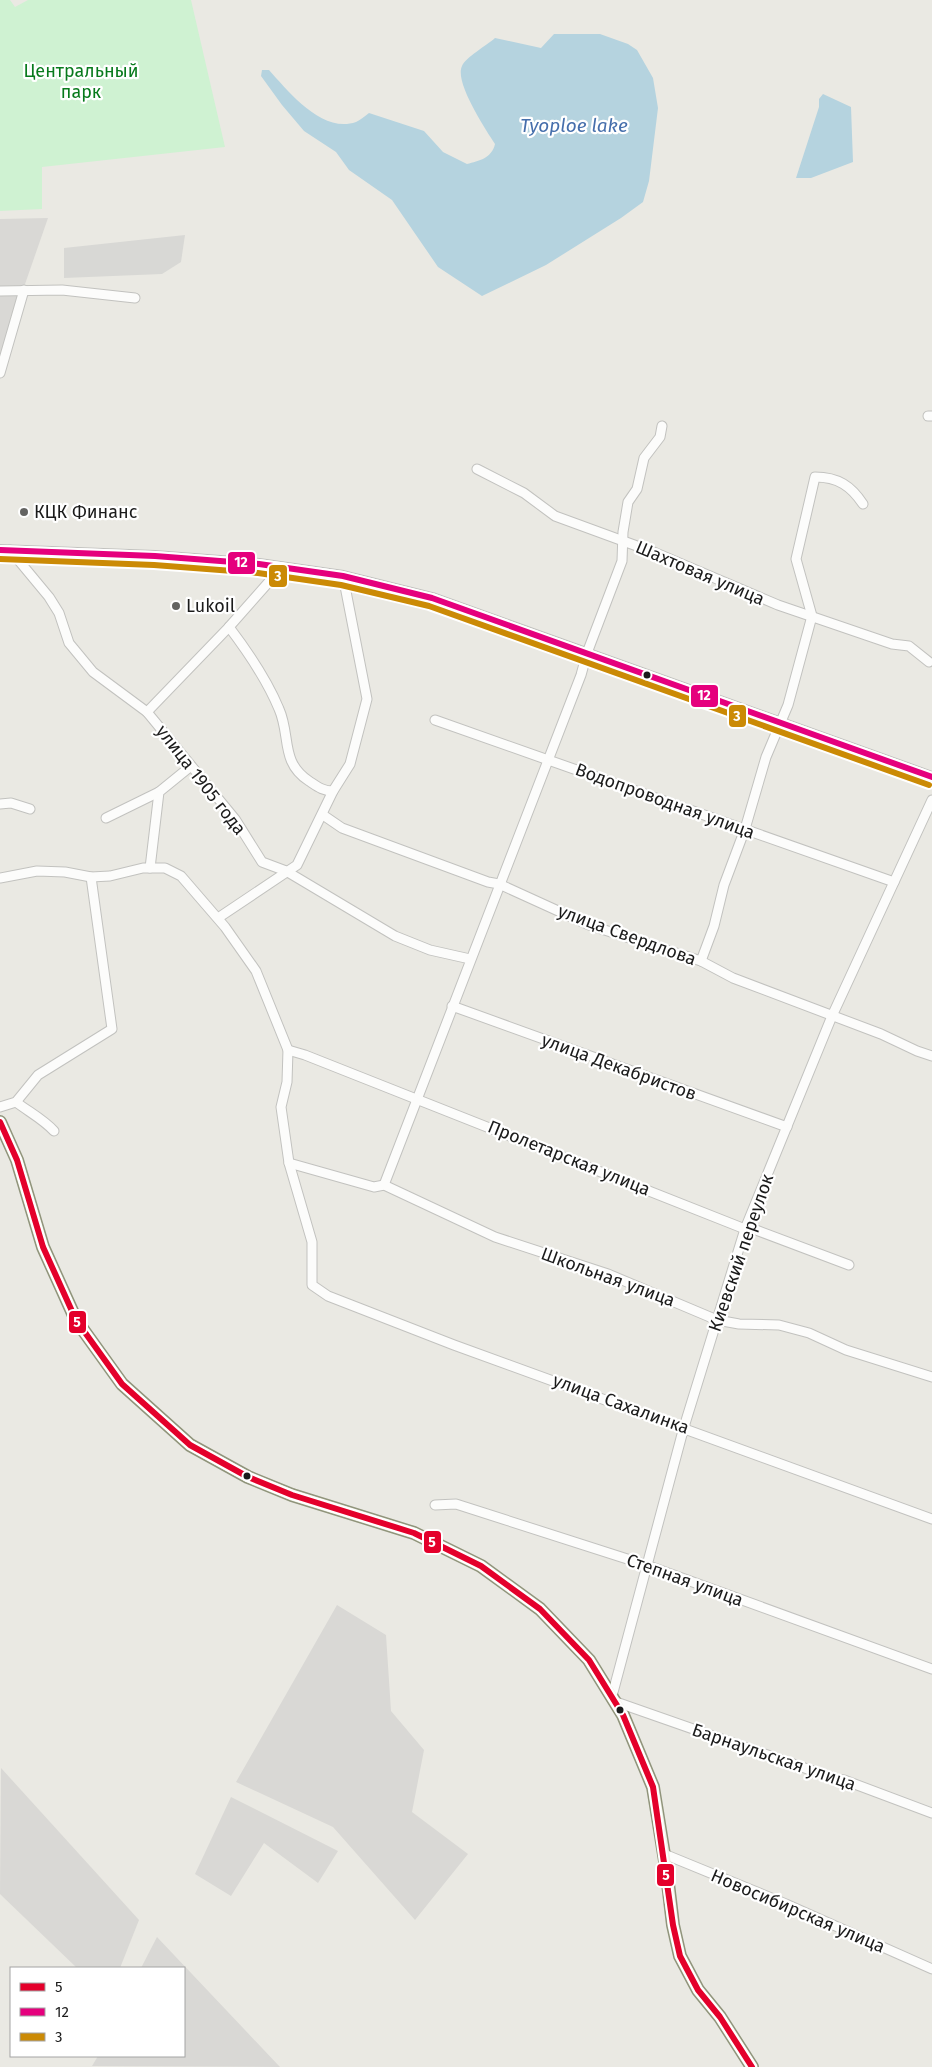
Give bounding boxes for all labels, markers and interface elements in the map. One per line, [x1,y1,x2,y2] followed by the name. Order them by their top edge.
[23,60,139,103] park label: Центральный парк
[520,114,628,137] water label: Tyoploe lake
[34,501,138,523] place label: КЦК Финанс
[18,506,30,518] marker: КЦК Финанс
[632,536,768,610] street label: Шахтовая улица
[227,551,256,575] line badge: 12
[234,554,248,571] text: 12
[268,564,288,588] line badge: 3
[273,568,282,585] text: 3
[186,595,235,617] place label: Lukoil
[170,600,182,612] marker: Lukoil
[642,670,652,680] unlabelled marker
[690,684,719,708] line badge: 12
[697,687,711,704] text: 12
[728,704,747,728] line badge: 3
[732,708,741,725] text: 3
[151,721,251,839] street label: улица 1905 года
[572,758,758,844] street label: Водопроводная улица
[555,900,699,970] street label: улица Свердлова
[538,1029,700,1105] street label: улица Декабристов
[485,1115,653,1201] street label: Пролетарская улица
[704,1171,779,1335] street label: Киевский переулок
[538,1243,678,1311] street label: Школьная улица
[68,1310,87,1334] line badge: 5
[73,1314,81,1331] text: 5
[550,1369,692,1439] street label: улица Сахалинка
[242,1471,252,1481] unlabelled marker
[423,1530,442,1554] line badge: 5
[428,1534,436,1551] text: 5
[624,1549,746,1611] street label: Степная улица
[615,1705,625,1715] unlabelled marker
[689,1719,859,1795] street label: Барнаульская улица
[656,1863,675,1887] line badge: 5
[708,1864,888,1958] street label: Новосибирская улица
[662,1867,670,1884] text: 5
[10,1967,185,2057] legend
[55,1978,63,1996] text: 5
[55,2003,69,2021] text: 12
[55,2028,63,2046] text: 3

